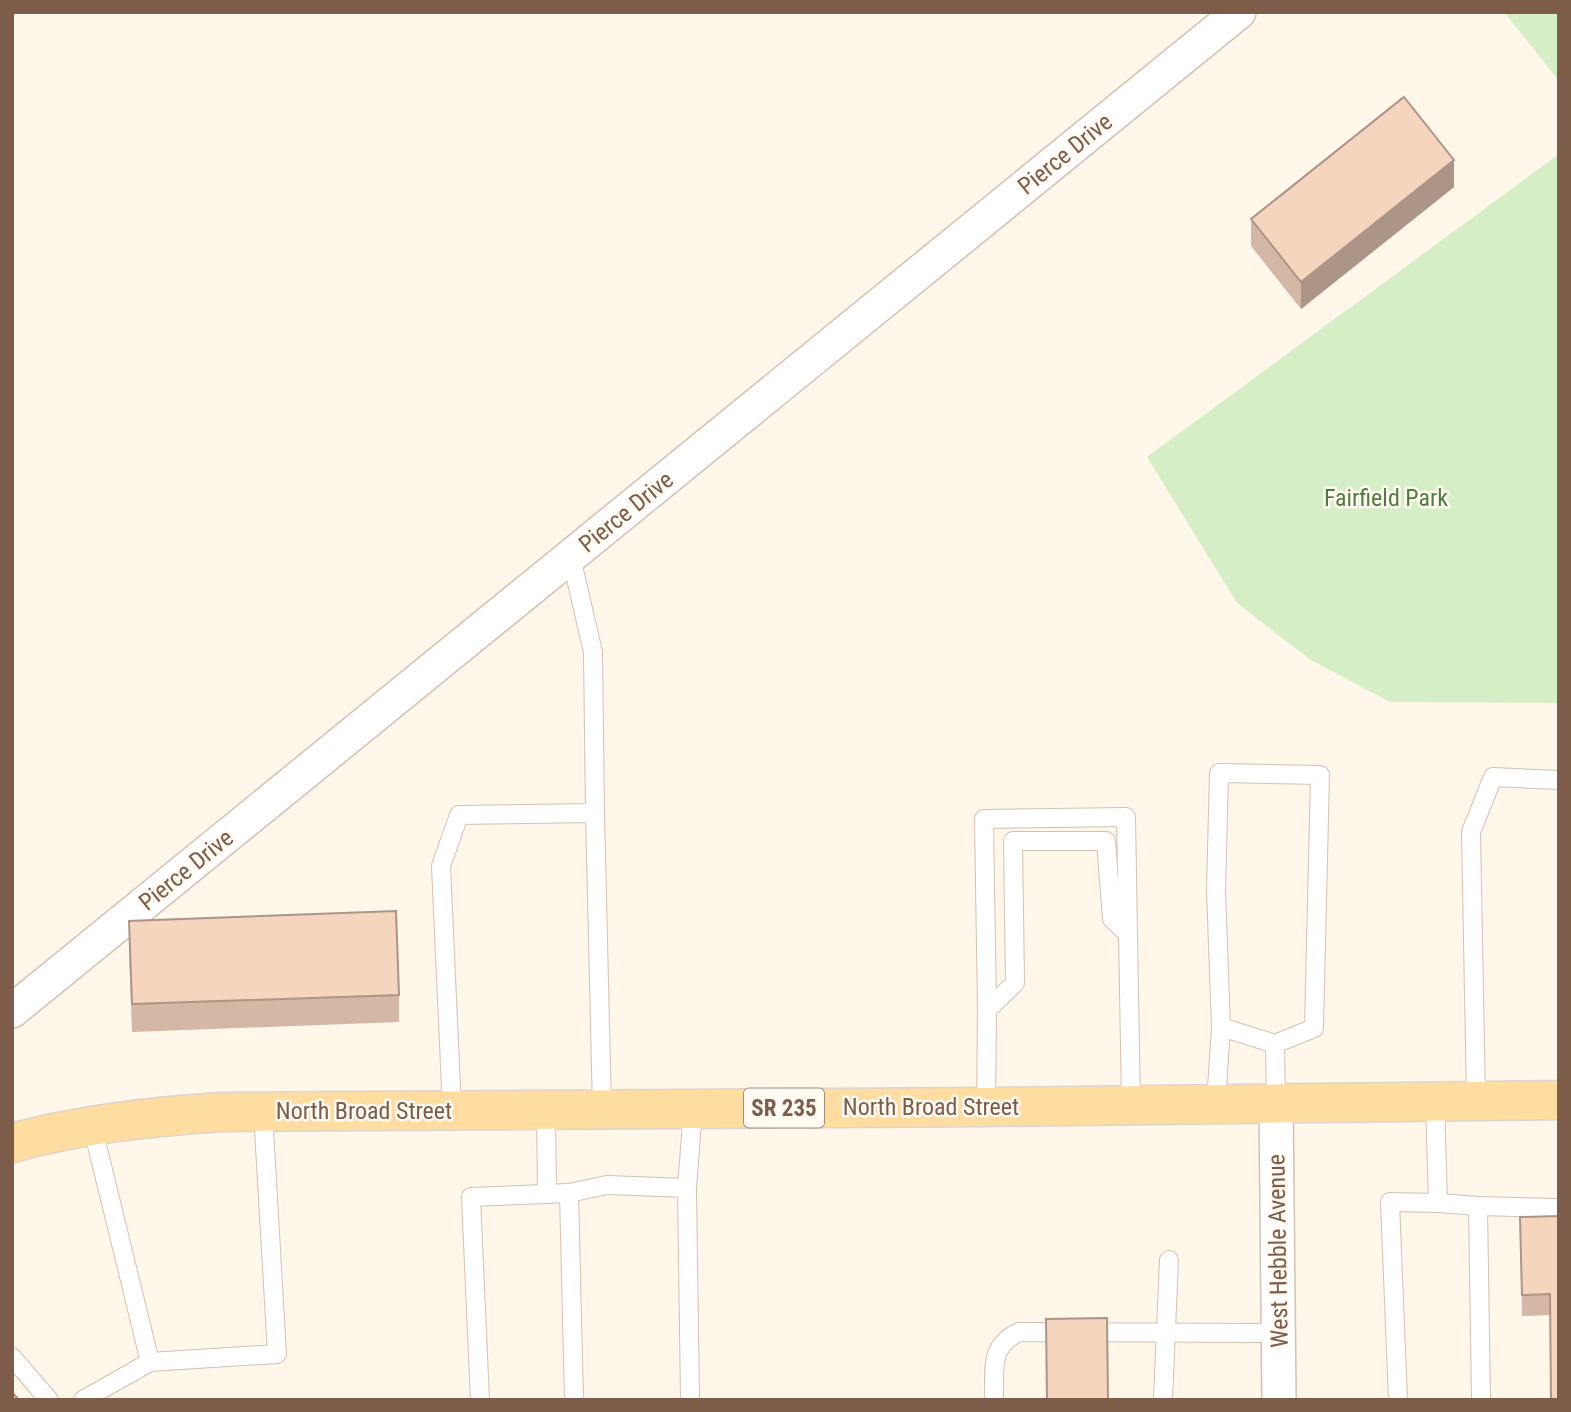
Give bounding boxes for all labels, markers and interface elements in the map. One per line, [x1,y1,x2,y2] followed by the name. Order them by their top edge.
[1012,108,1118,200] street label: Pierce Drive
[573,466,679,558] street label: Pierce Drive
[1324,484,1448,512] park label: Fairfield Park
[133,824,239,916] street label: Pierce Drive
[744,1088,824,1128] road number: SR 235
[843,1093,1019,1121] street label: North Broad Street
[276,1097,452,1125] street label: North Broad Street
[1262,1154,1294,1348] street label: West Hebble Avenue

